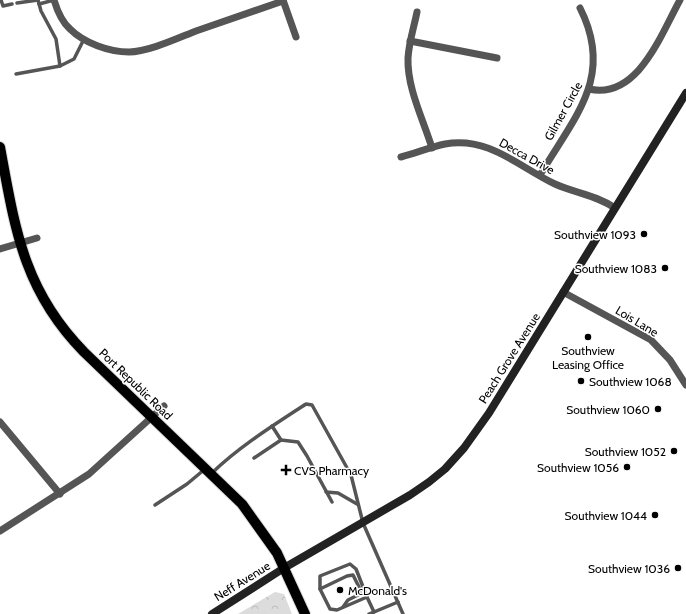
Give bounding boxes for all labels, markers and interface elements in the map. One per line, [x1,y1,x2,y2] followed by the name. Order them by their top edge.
[541,79,585,143] street label: Gilmer Circle
[497,135,557,177] street label: Decca Drive
[554,227,636,242] place label: Southview 1093
[639,229,649,239] marker: Southview 1093
[575,261,657,276] place label: Southview 1083
[660,263,670,273] marker: Southview 1083
[613,302,661,340] street label: Lois Lane
[475,310,543,406] street label: Peach Grove Avenue
[583,332,593,342] marker: Southview Leasing Office
[552,343,624,372] place label: Southview Leasing Office
[96,345,176,423] street label: Port Republic Road
[589,374,672,389] place label: Southview 1068
[576,376,586,386] marker: Southview 1068
[566,402,650,417] place label: Southview 1060
[653,404,663,414] marker: Southview 1060
[585,444,666,459] place label: Southview 1052
[669,446,679,456] marker: Southview 1052
[537,460,619,475] place label: Southview 1056
[622,462,632,472] marker: Southview 1056
[294,463,369,478] place label: CVS Pharmacy
[281,465,291,475] marker: CVS Pharmacy
[565,508,647,523] place label: Southview 1044
[650,510,660,520] marker: Southview 1044
[211,558,273,604] street label: Neff Avenue
[588,561,670,576] place label: Southview 1036
[673,563,683,573] marker: Southview 1036
[348,583,407,598] place label: McDonald's
[335,585,345,595] marker: McDonald's

